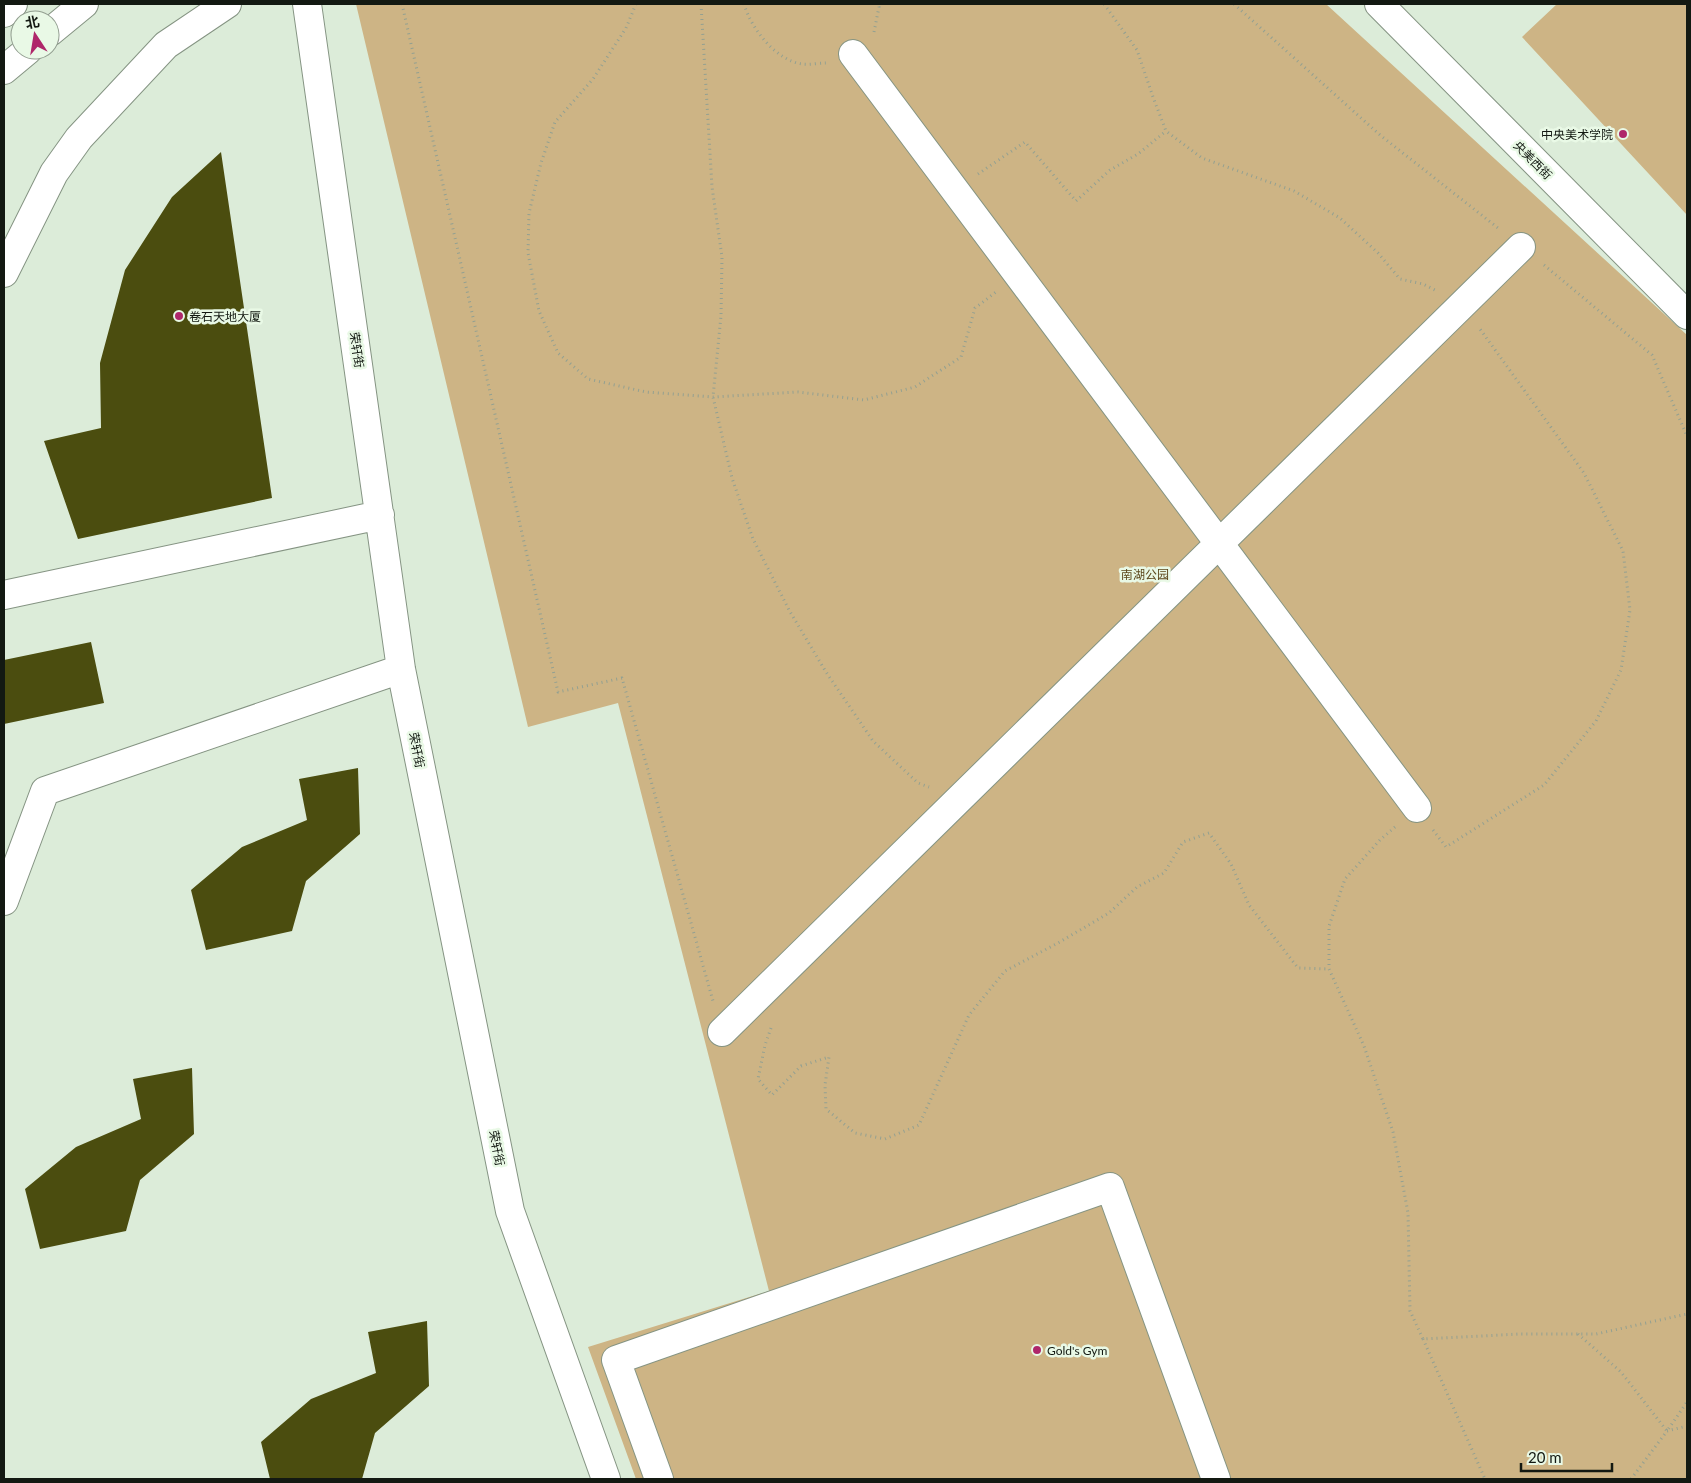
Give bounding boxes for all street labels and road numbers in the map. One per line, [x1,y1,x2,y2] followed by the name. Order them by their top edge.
[1511,138,1555,182] street label: 央美西街
[347,331,367,369] street label: 荣轩街
[406,731,428,769] street label: 荣轩街
[486,1129,508,1167] street label: 荣轩街

